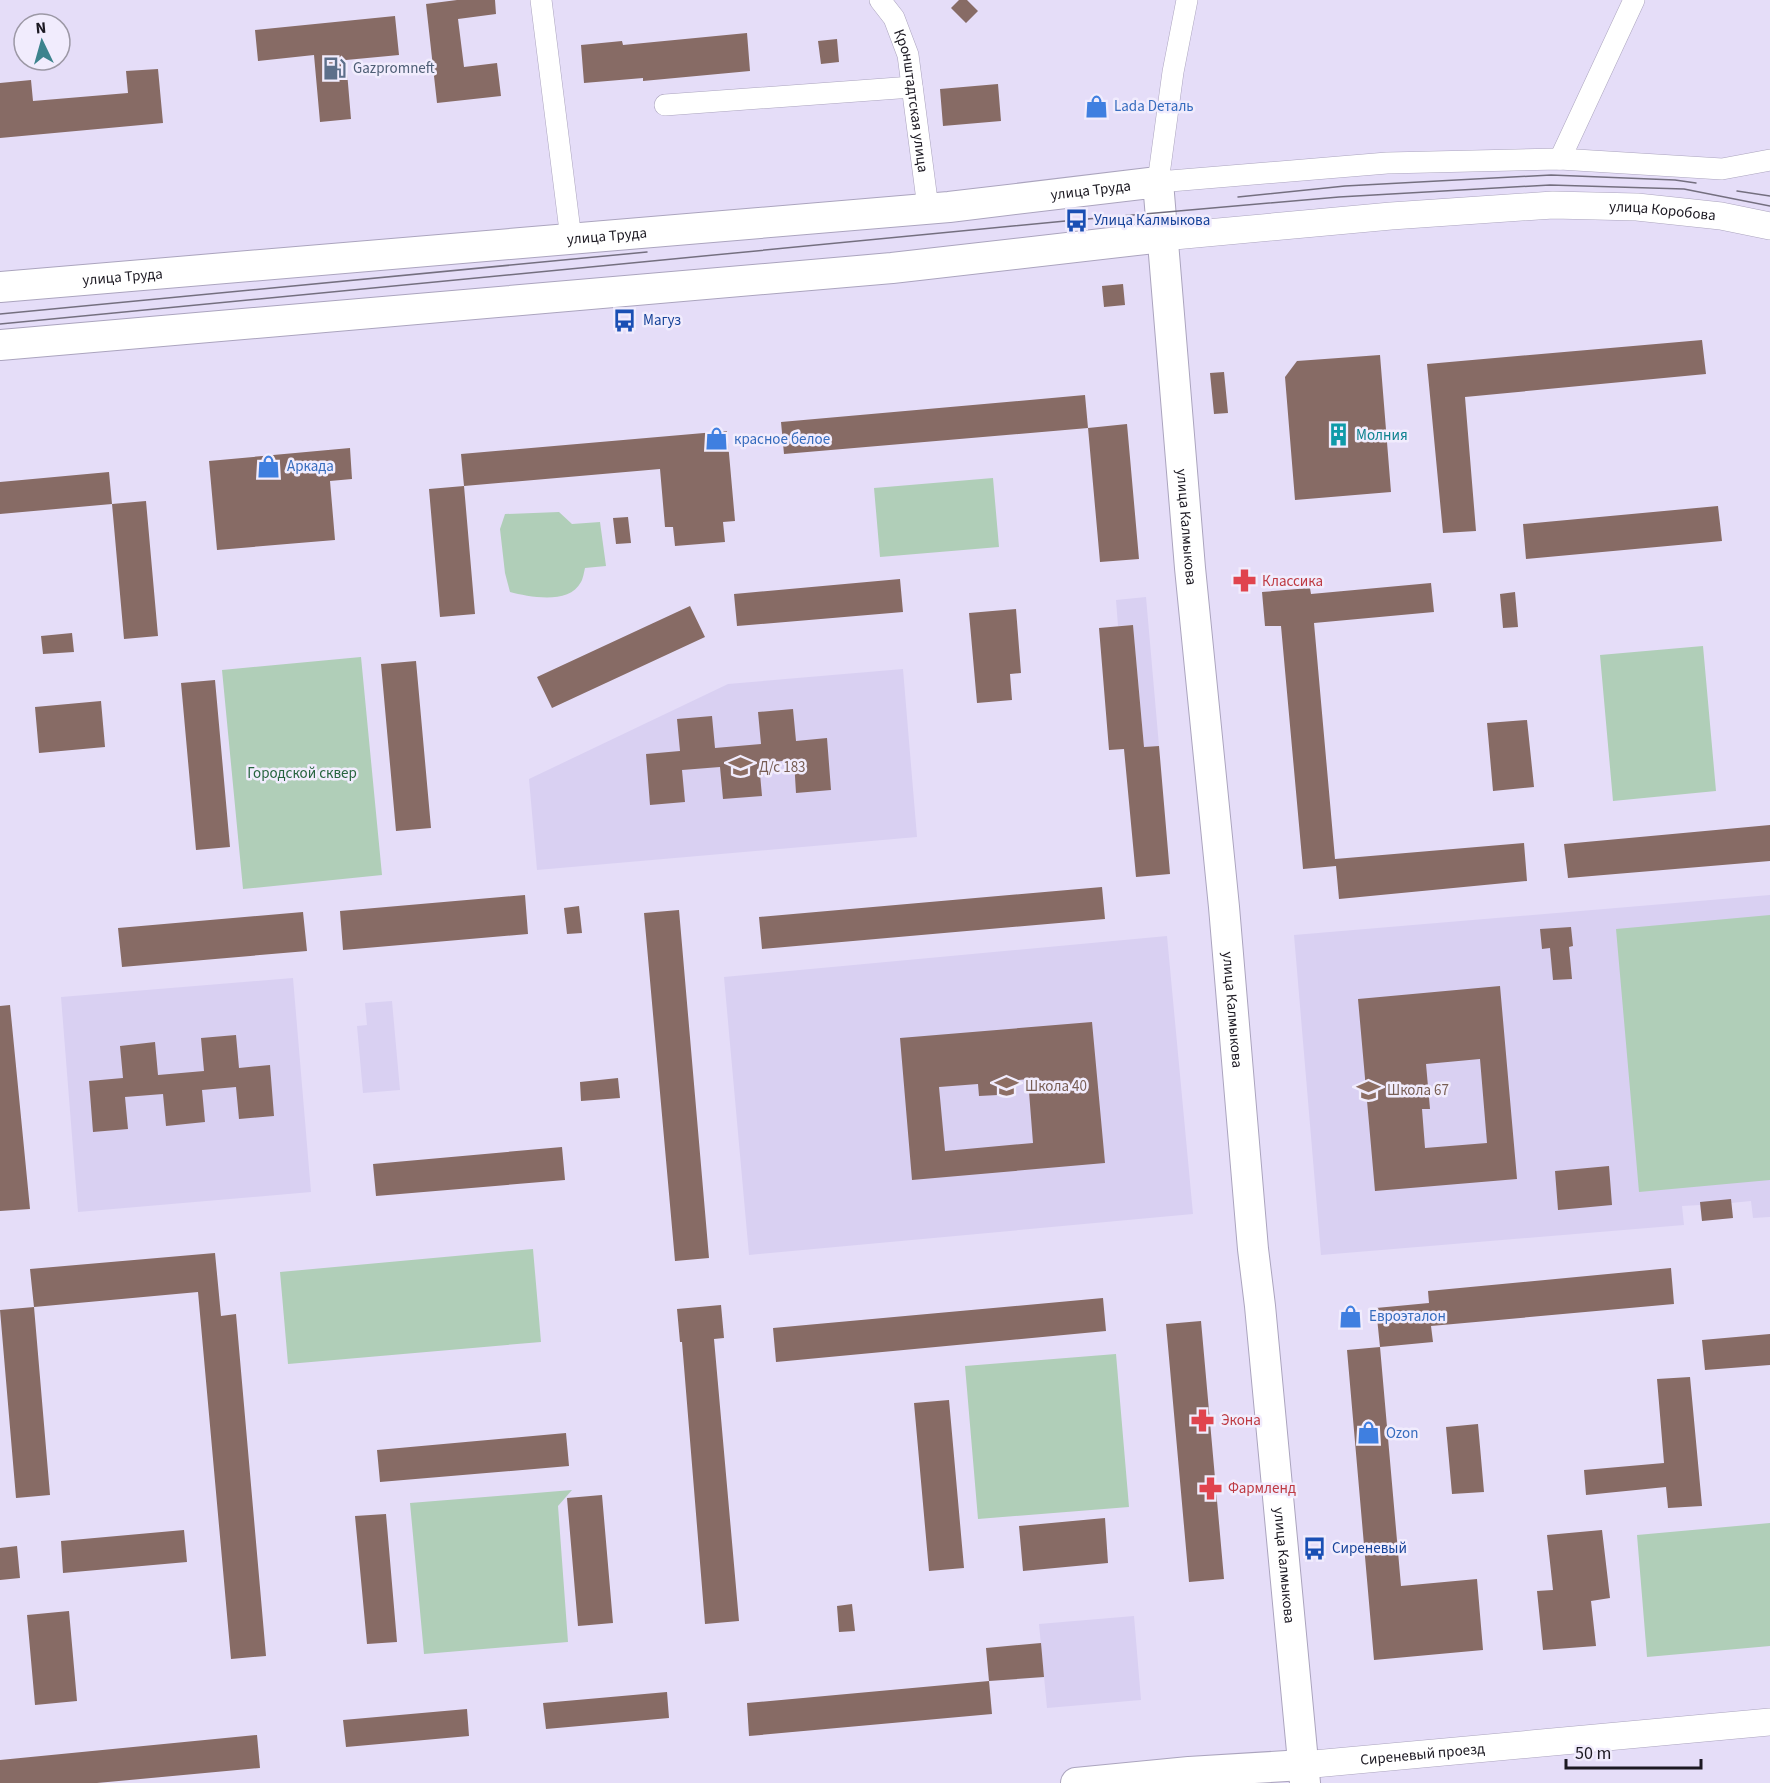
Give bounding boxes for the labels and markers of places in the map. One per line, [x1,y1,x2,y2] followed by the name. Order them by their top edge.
[322,55,348,81] fuel station icon: Gazpromneft
[353,58,435,79] place label: Gazpromneft
[1083,93,1109,119] shop icon: Lada Dеталь
[1114,96,1194,117] place label: Lada Dеталь
[1063,207,1089,233] bus stop icon: Улица Калмыкова
[1094,210,1210,231] place label: Улица Калмыкова
[612,307,638,333] bus stop icon: Магуз
[643,310,681,331] place label: Магуз
[1325,422,1351,448] building icon: Молния
[1356,425,1408,446] place label: Молния
[703,426,729,452] shop icon: красное белое
[734,429,830,450] place label: красное белое
[256,453,282,479] shop icon: Аркада
[287,456,334,477] place label: Аркада
[1231,568,1257,594] pharmacy icon: Классика
[1262,571,1323,592] place label: Классика
[728,754,754,780] school or university icon: Д/с 183
[759,757,806,778] place label: Д/с 183
[994,1073,1020,1099] school or university icon: Школа 40
[1025,1076,1087,1097] place label: Школа 40
[1356,1077,1382,1103] school or university icon: Школа 67
[1387,1080,1449,1101] place label: Школа 67
[1338,1303,1364,1329] shop icon: Евроэталон
[1369,1306,1446,1327] place label: Евроэталон
[1190,1407,1216,1433] pharmacy icon: Экона
[1221,1410,1261,1431] place label: Экона
[1355,1420,1381,1446] shop icon: Ozon
[1386,1423,1418,1444] place label: Ozon
[1197,1475,1223,1501] pharmacy icon: Фармленд
[1228,1478,1296,1499] place label: Фармленд
[1301,1535,1327,1561] bus stop icon: Сиреневый
[1332,1538,1407,1559] place label: Сиреневый

